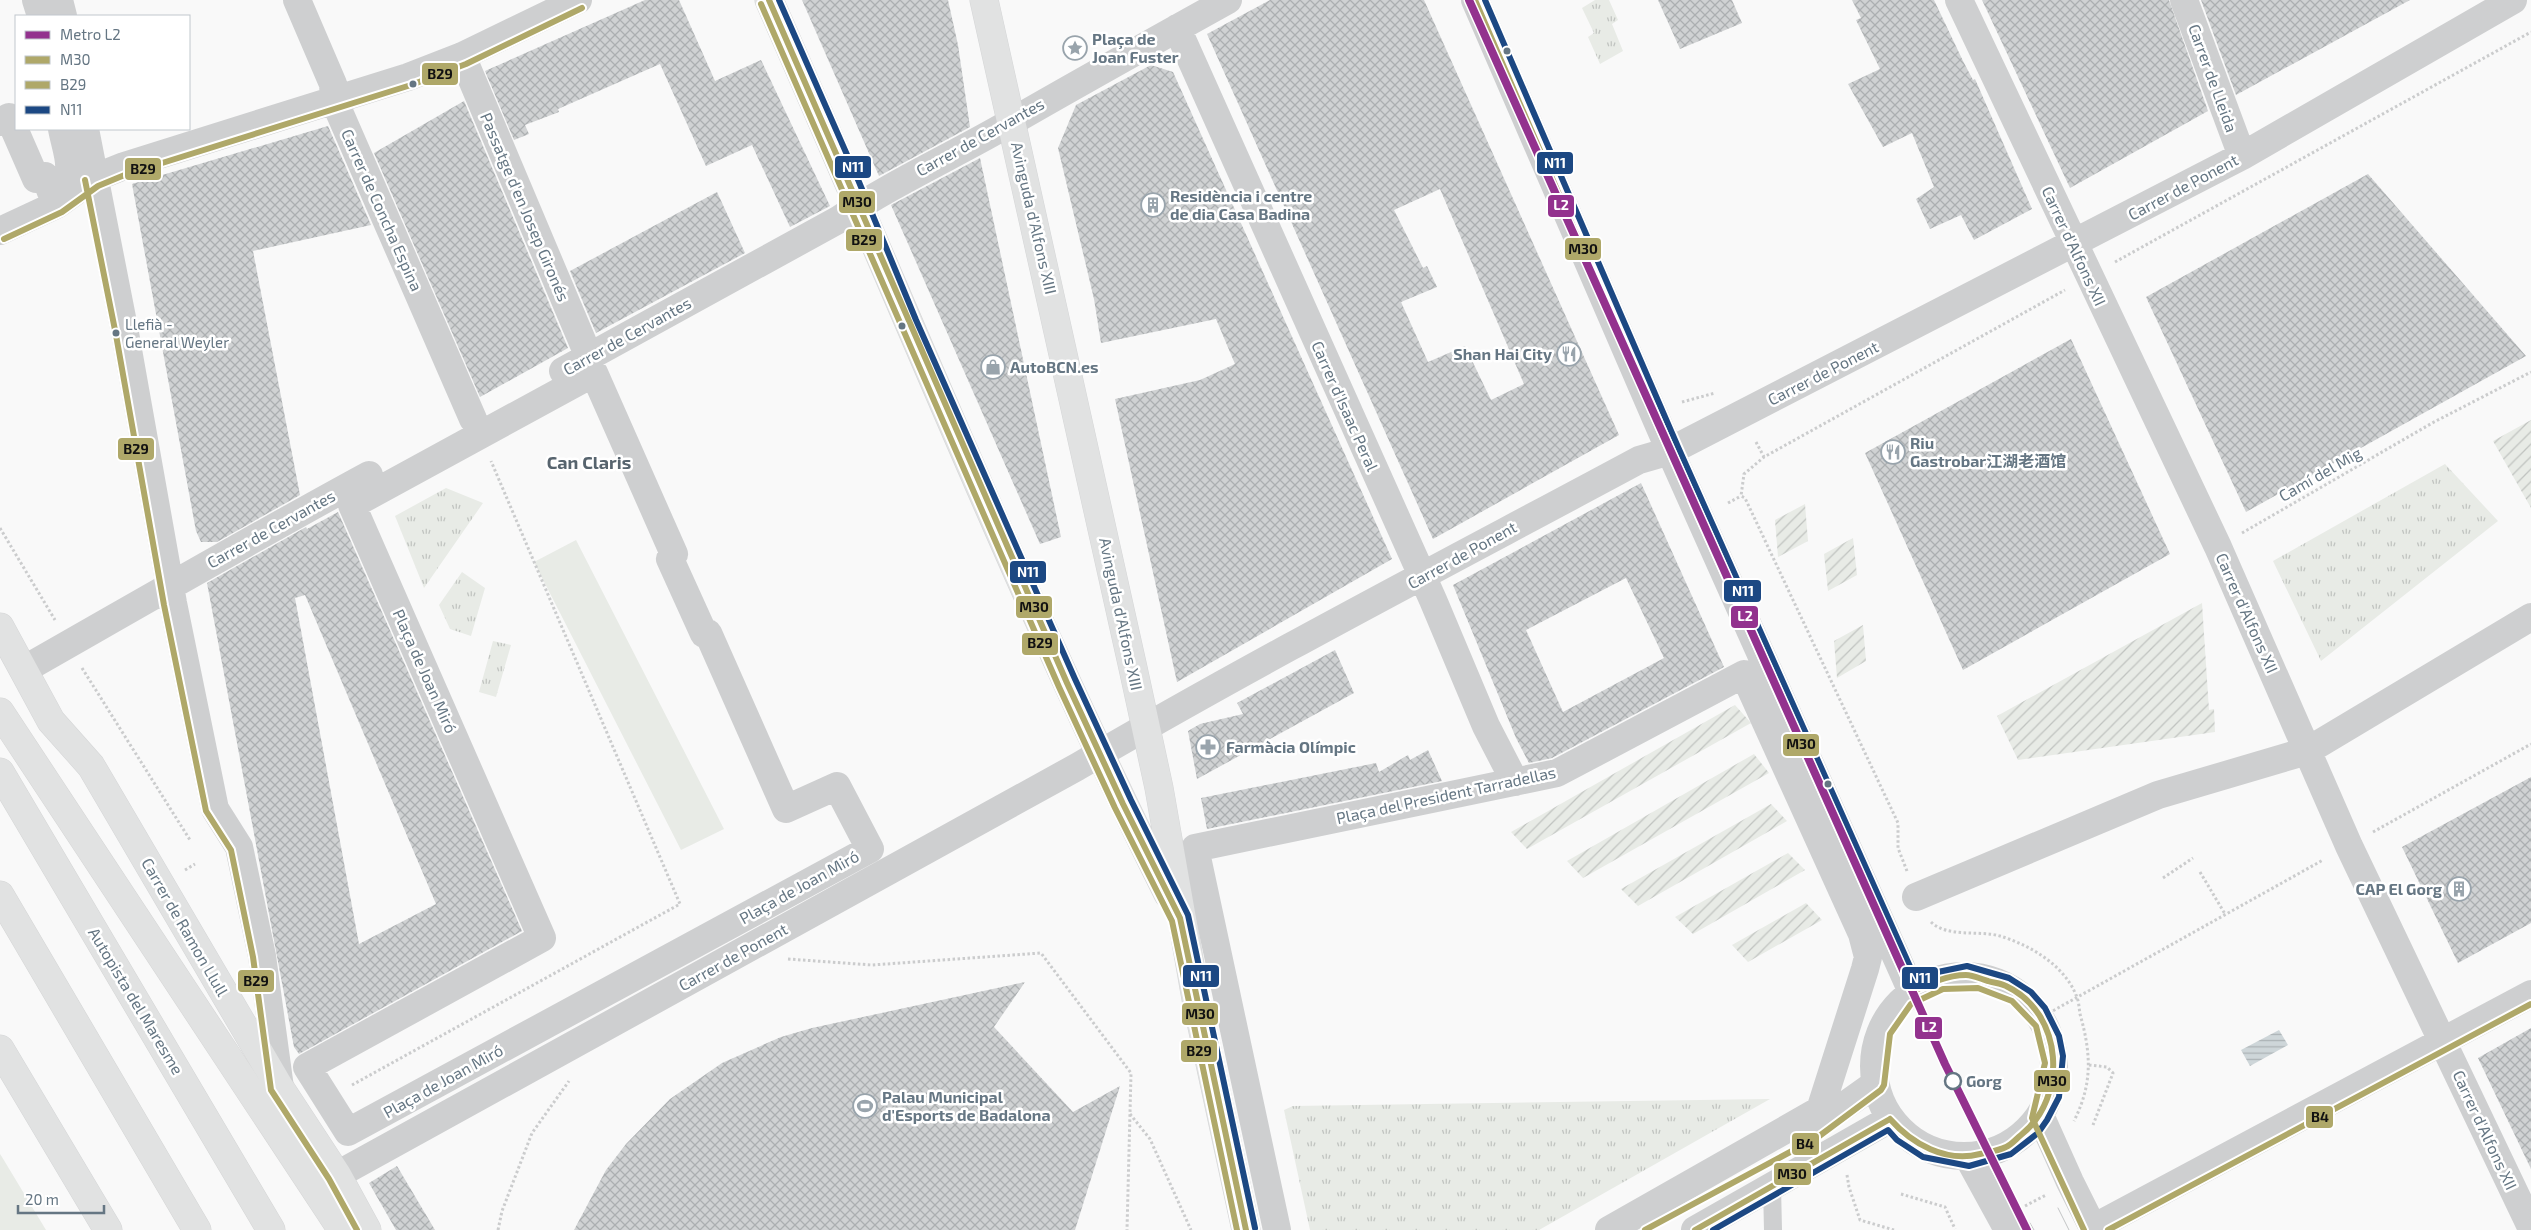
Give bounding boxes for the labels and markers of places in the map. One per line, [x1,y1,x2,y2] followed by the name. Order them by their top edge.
[1092,29,1179,66] place label: Plaça de Joan Fuster
[1062,35,1088,61] place icon: Plaça de Joan Fuster
[1502,46,1512,56] unlabelled marker
[408,79,418,89] unlabelled marker
[1170,186,1312,223] place label: Residència i centre de dia Casa Badina
[1140,192,1166,218] building icon: Residència i centre de dia Casa Badina
[125,315,229,351] place label: Llefià - General Weyler
[897,321,907,331] unlabelled marker
[111,328,121,338] marker: Llefià - General Weyler
[1556,341,1582,367] restaurant icon: Shan Hai City
[1453,344,1552,364] place label: Shan Hai City
[980,354,1006,380] shop icon: AutoBCN.es
[1010,357,1099,376] place label: AutoBCN.es
[1910,433,2066,470] place label: Riu Gastrobar江湖老酒馆
[1880,439,1906,465] restaurant icon: Riu Gastrobar江湖老酒馆
[1195,734,1221,760] pharmacy icon: Farmàcia Olímpic
[1226,737,1356,756] place label: Farmàcia Olímpic
[1823,779,1833,789] unlabelled marker
[2446,876,2472,902] building icon: CAP El Gorg
[2356,879,2443,898] place label: CAP El Gorg
[1966,1071,2003,1090] place label: Gorg
[1944,1072,1962,1090] marker: Gorg
[882,1087,1051,1124] place label: Palau Municipal d'Esports de Badalona
[852,1093,878,1119] sports icon: Palau Municipal d'Esports de Badalona

